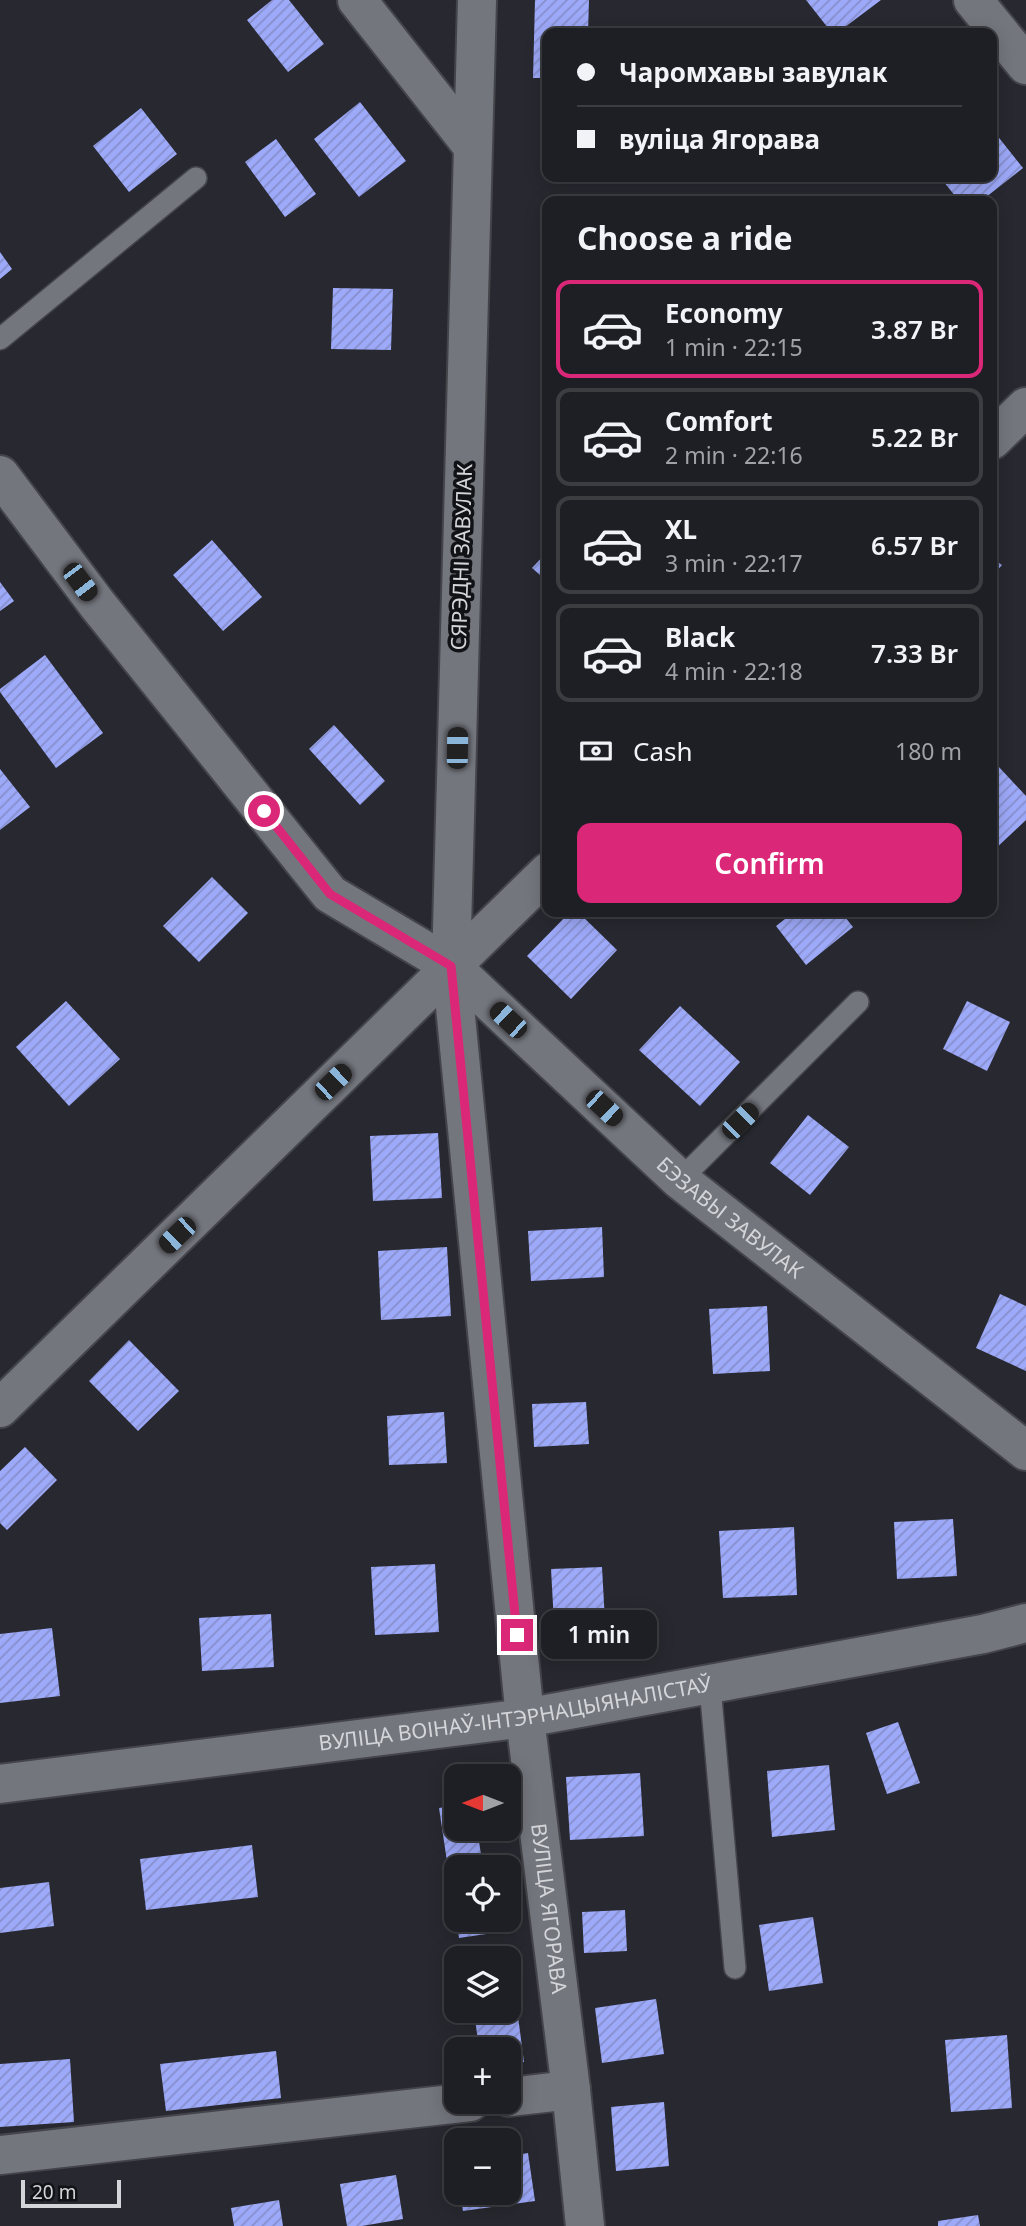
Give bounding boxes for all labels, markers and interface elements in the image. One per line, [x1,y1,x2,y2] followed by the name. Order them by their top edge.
[619,54,887,90] text: Чаромхавы завулак
[619,121,820,157] text: вуліца Ягорава
[577,216,793,259] text: Choose a ride
[665,295,783,331] text: Economy
[581,298,644,361] icon: car
[871,311,958,347] text: 3.87 Br
[665,331,803,363] text: 1 min · 22:15
[665,403,773,439] text: Comfort
[581,406,644,469] icon: car
[871,419,958,455] text: 5.22 Br
[665,439,803,471] text: 2 min · 22:16
[444,463,478,651] street label: СЯРЭДНІ ЗАВУЛАК
[665,511,697,547] text: XL
[581,514,644,577] icon: car
[871,527,958,563] text: 6.57 Br
[665,547,803,579] text: 3 min · 22:17
[59,559,102,605] car
[665,619,735,655] text: Black
[581,622,644,685] icon: car
[871,635,958,671] text: 7.33 Br
[665,655,803,687] text: 4 min · 22:18
[447,727,468,769] car
[577,732,615,770] icon: cash
[633,733,693,769] text: Cash
[895,735,962,767] text: 180 m
[248,795,280,827] route start
[577,823,962,903] button: Confirm
[486,998,531,1042] car
[311,1060,356,1104] car
[582,1086,627,1130] car
[718,1099,763,1143] car
[651,1150,809,1284] street label: БЭЗАВЫ ЗАВУЛАК
[155,1213,200,1257] car
[542,1610,657,1660] callout: 1 min
[568,1618,630,1650] text: 1 min
[501,1619,533,1651] route end
[317,1669,714,1757] street label: ВУЛІЦА ВОІНАЎ-ІНТЭРНАЦЫЯНАЛІСТАЎ
[444,1764,522,1841] north arrow
[444,1764,521,2205] map controls
[525,1822,574,1996] street label: ВУЛІЦА ЯГОРАВА
[444,1855,521,1932] button: locate
[444,1946,521,2023] button: layers
[444,2037,521,2114] button: +
[444,2128,521,2205] button: −
[21,2177,121,2209] scale bar
[32,2179,76,2205] text: 20 m

